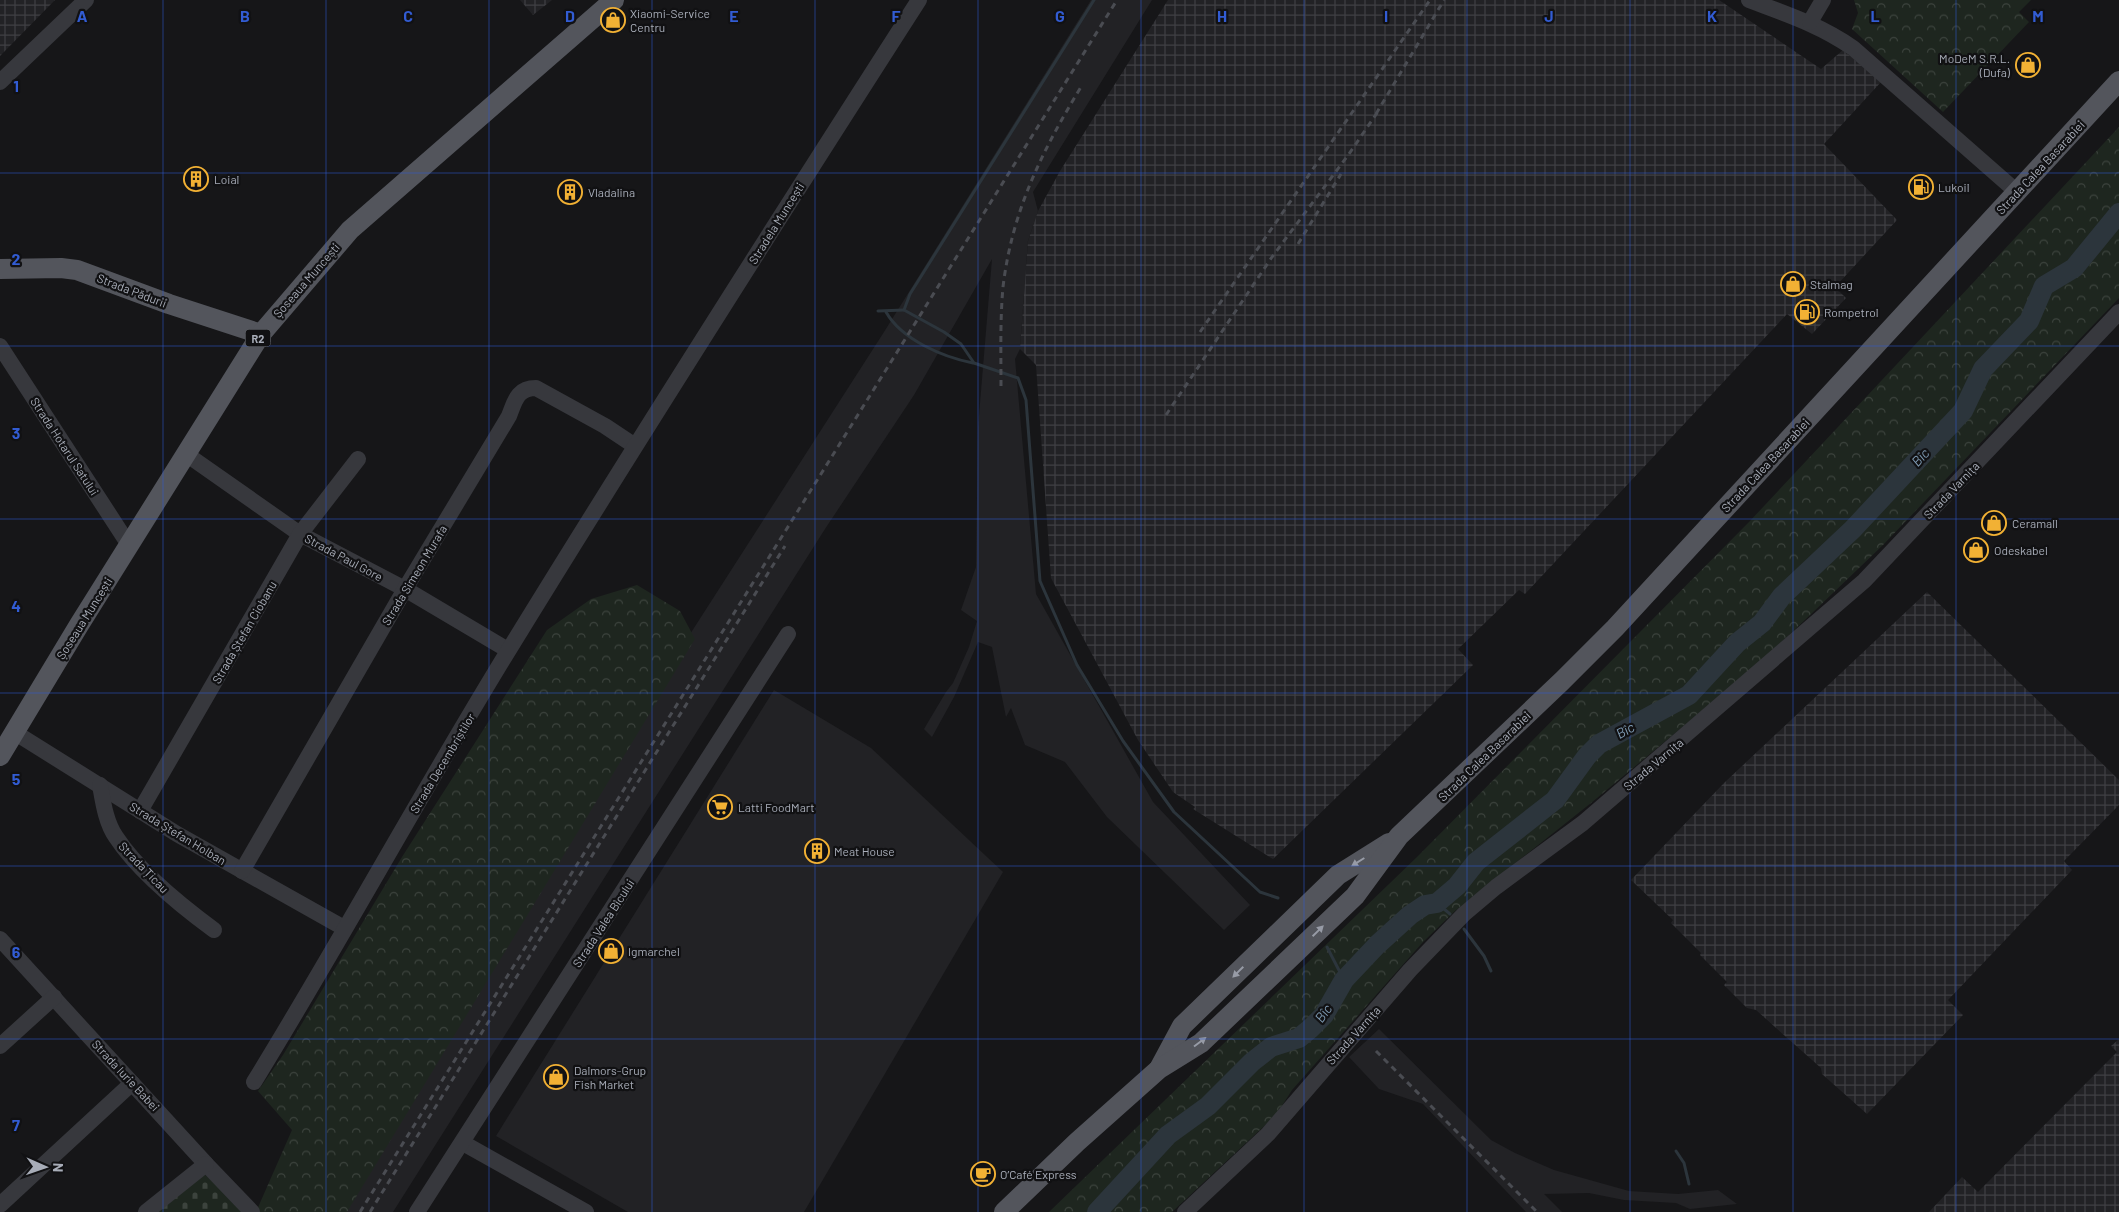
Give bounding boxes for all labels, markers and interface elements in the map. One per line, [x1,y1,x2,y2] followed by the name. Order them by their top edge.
[77,6,88,25] text: A
[240,6,250,25] text: B
[403,6,413,25] text: C
[565,6,575,25] text: D
[630,6,710,34] place label: Xiaomi-Service Centru
[729,6,739,25] text: E
[892,6,901,25] text: F
[1055,6,1065,25] text: G
[1217,6,1227,25] text: H
[1384,6,1388,25] text: I
[1544,6,1554,25] text: J
[1707,6,1717,25] text: K
[1870,6,1880,25] text: L
[2032,6,2044,25] text: M
[600,7,626,33] shop icon: Xiaomi-Service Centru
[1939,51,2011,79] place label: MoDeM S.R.L. (Dufa)
[2015,52,2041,78] shop icon: MoDeM S.R.L. (Dufa)
[13,76,19,95] text: 1
[1993,117,2087,217] street label: Strada Calea Basarabiei
[183,166,209,192] building icon: Loial
[214,172,239,186] place label: Loial
[1908,174,1934,200] fuel station icon: Lukoil
[557,179,583,205] building icon: Vladalina
[745,180,807,266] street label: Stradela Muncești
[1938,180,1969,194] place label: Lukoil
[588,185,635,199] place label: Vladalina
[270,240,342,320] street label: Șoseaua Muncești
[12,249,21,268] text: 2
[95,270,169,310] street label: Strada Pădurii
[1780,271,1806,297] shop icon: Stalmag
[1810,277,1853,291] place label: Stalmag
[1794,299,1820,325] fuel station icon: Rompetrol
[1824,305,1879,319] place label: Rompetrol
[246,329,270,346] road number: R2
[28,394,102,498] street label: Strada Hotarul Satului
[1718,415,1812,515] street label: Strada Calea Basarabiei
[12,423,20,442] text: 3
[1907,444,1933,470] water label: Bîc
[1920,459,1982,521] street label: Strada Varnița
[1981,510,2007,536] shop icon: Ceramall
[2012,516,2058,530] place label: Ceramall
[379,522,449,628] street label: Strada Simeon Murafa
[303,531,385,583] street label: Strada Paul Gore
[1963,537,1989,563] shop icon: Odeskabel
[1994,543,2048,557] place label: Odeskabel
[53,574,115,662] street label: Șoseaua Muncești
[209,578,279,686] street label: Strada Ștefan Ciobanu
[11,596,21,615] text: 4
[1435,708,1533,804] street label: Strada Calea Basarabiei
[407,710,478,816] street label: Strada Decembriștilor
[1613,718,1637,742] water label: Bîc
[1620,735,1686,793] street label: Strada Varnița
[12,769,21,788] text: 5
[707,794,733,820] supermarket icon: Latti FoodMart
[127,799,229,867] street label: Strada Ștefan Holban
[738,800,815,814] place label: Latti FoodMart
[804,838,830,864] building icon: Meat House
[116,839,172,895] street label: Strada Țicau
[834,844,895,858] place label: Meat House
[1351,858,1365,867] one-way arrow
[569,876,637,970] street label: Strada Valea Bîcului
[1312,925,1324,937] one-way arrow
[598,938,624,964] shop icon: Igmarchel
[12,942,21,961] text: 6
[628,944,680,958] place label: Igmarchel
[1233,966,1245,978] one-way arrow
[1311,1001,1335,1025] water label: Bîc
[1323,1003,1383,1067] street label: Strada Varnița
[89,1037,163,1113] street label: Strada Iurie Babei
[1193,1037,1206,1048] one-way arrow
[574,1063,646,1091] place label: Dalmors-Grup Fish Market
[543,1064,569,1090] shop icon: Dalmors-Grup Fish Market
[12,1115,20,1134] text: 7
[20,1142,70,1192] north arrow
[970,1161,996,1187] cafe icon: O’Café Express
[50,1163,67,1172] text: N
[1000,1167,1077,1181] place label: O’Café Express

